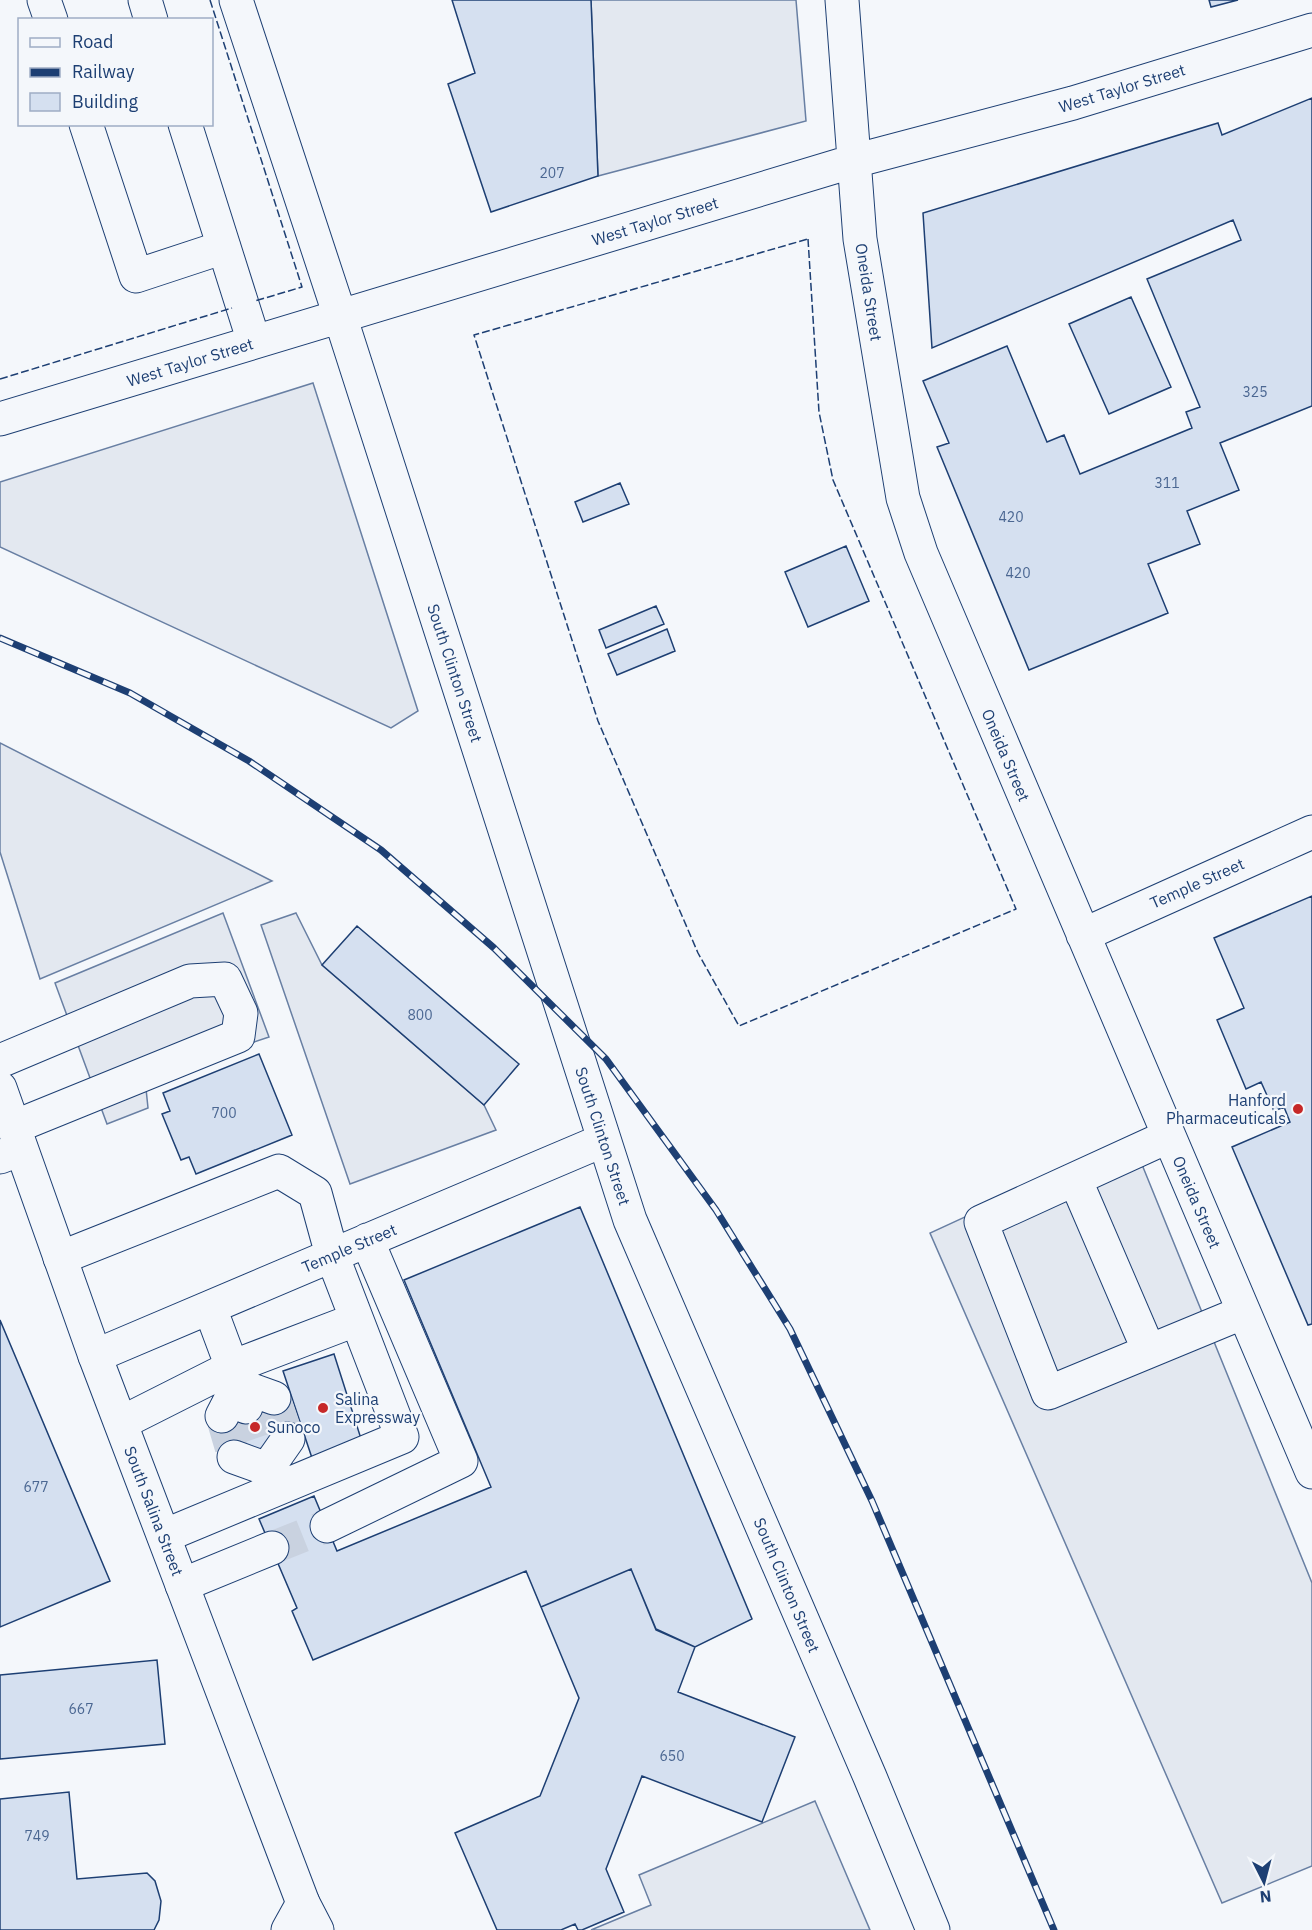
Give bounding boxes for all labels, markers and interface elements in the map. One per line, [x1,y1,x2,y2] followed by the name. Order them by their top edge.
[18,18,213,126] legend
[72,30,113,53] text: Road
[1056,59,1188,117] street label: West Taylor Street
[72,60,134,83] text: Railway
[72,90,139,113] text: Building
[539,164,565,182] house number: 207
[589,192,721,250] street label: West Taylor Street
[851,242,887,342] street label: Oneida Street
[124,333,256,391] street label: West Taylor Street
[1242,383,1268,401] house number: 325
[1154,474,1180,492] house number: 311
[998,508,1024,526] house number: 420
[1005,564,1031,582] house number: 420
[423,601,487,745] street label: South Clinton Street
[978,706,1034,804] street label: Oneida Street
[1147,853,1247,913] street label: Temple Street
[407,1006,433,1024] house number: 800
[571,1064,635,1208] street label: South Clinton Street
[1166,1090,1286,1128] place label: Hanford Pharmaceuticals
[1291,1102,1305,1116] marker: Hanford Pharmaceuticals
[211,1104,237,1122] house number: 700
[1169,1153,1225,1251] street label: Oneida Street
[299,1219,399,1277] street label: Temple Street
[335,1389,420,1427] place label: Salina Expressway
[316,1401,330,1415] marker: Salina Expressway
[267,1417,320,1437] place label: Sunoco
[248,1420,262,1434] marker: Sunoco
[120,1443,188,1579] street label: South Salina Street
[23,1478,49,1496] house number: 677
[750,1515,824,1655] street label: South Clinton Street
[68,1700,94,1718] house number: 667
[659,1747,685,1765] house number: 650
[24,1827,50,1845] house number: 749
[1234,1852,1294,1912] north arrow
[1259,1886,1272,1907] text: N

